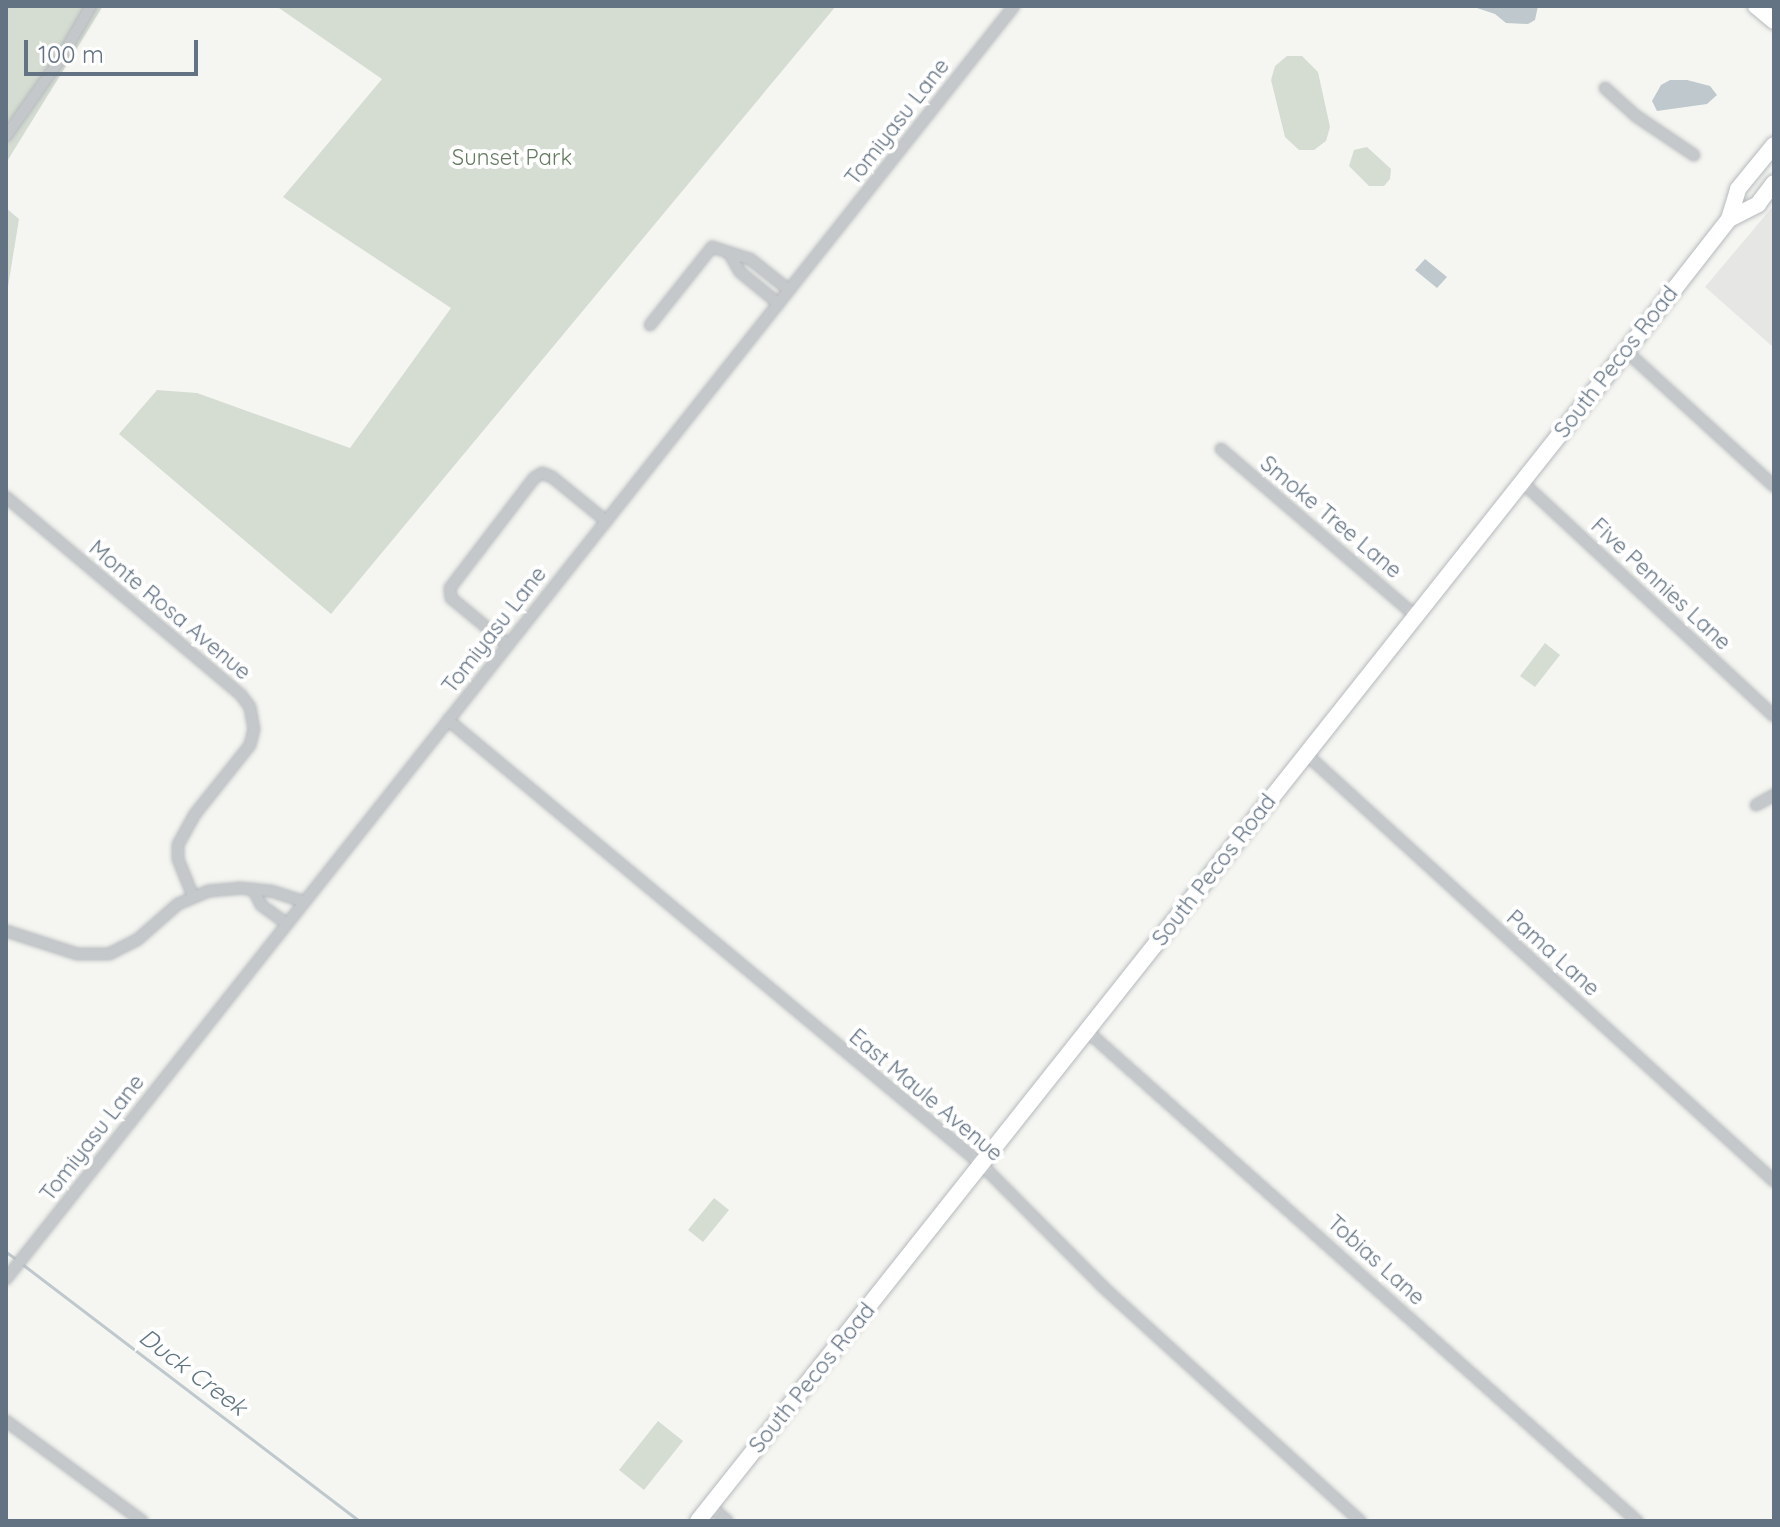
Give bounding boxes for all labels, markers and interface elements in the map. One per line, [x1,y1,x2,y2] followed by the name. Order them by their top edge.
[28,24,202,74] scale bar
[38,39,104,69] text: 100 m
[839,53,955,191] street label: Tomiyasu Lane
[452,145,572,171] park label: Sunset Park
[1549,281,1683,443] street label: South Pecos Road
[1255,450,1407,584] street label: Smoke Tree Lane
[1586,512,1736,656] street label: Five Pennies Lane
[84,535,256,685] street label: Monte Rosa Avenue
[436,561,552,699] street label: Tomiyasu Lane
[1147,789,1281,951] street label: South Pecos Road
[1501,904,1605,1002] street label: Pama Lane
[844,1023,1008,1167] street label: East Maule Avenue
[34,1069,150,1207] street label: Tomiyasu Lane
[1322,1209,1430,1311] street label: Tobias Lane
[744,1298,880,1458] street label: South Pecos Road
[134,1322,252,1422] water label: Duck Creek

